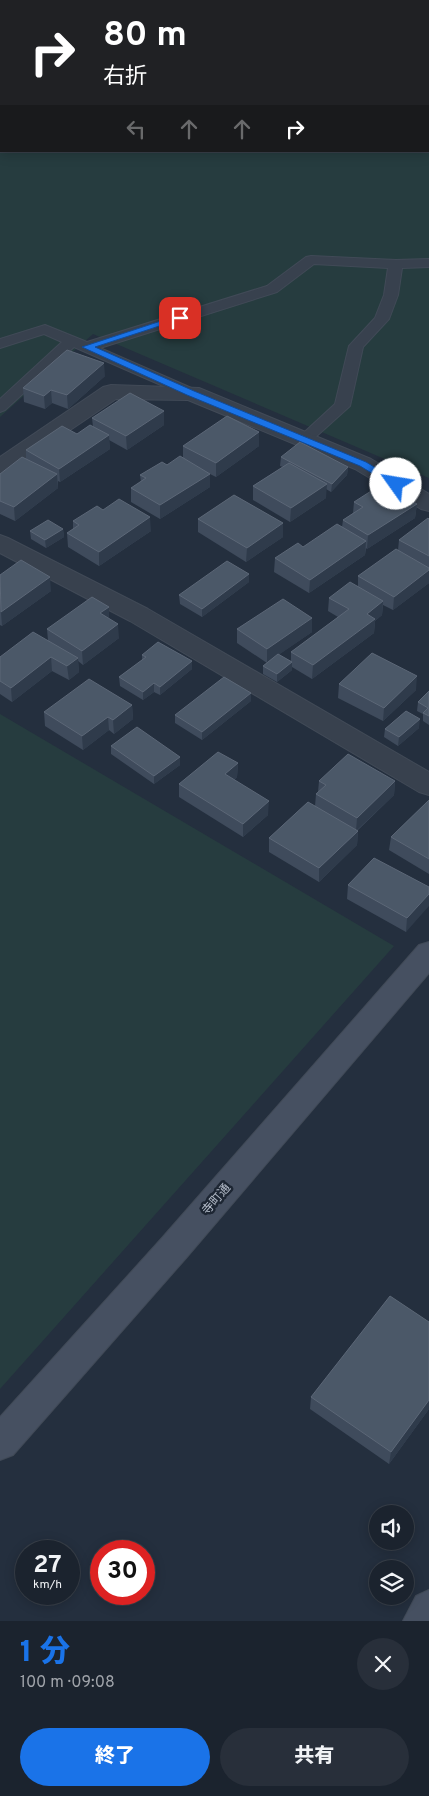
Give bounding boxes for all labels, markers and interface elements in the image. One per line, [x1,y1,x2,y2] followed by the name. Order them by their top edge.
[103,14,187,58] text: 80 m
[20,20,85,85] icon: right
[103,64,147,91] text: 右折
[122,115,150,143] icon: left
[175,115,203,143] icon: ahead
[228,115,256,143] icon: ahead
[281,115,309,143] icon: right
[159,297,201,339] pin
[166,304,194,332] icon: arrive
[369,457,421,509] position arrow
[199,1181,235,1218] street label: 寺町通
[369,1505,414,1605] map controls
[369,1505,414,1550] button: sound
[90,1540,155,1605] speed limit sign: 30
[33,1550,62,1582] text: 27
[369,1560,414,1605] button: layers
[33,1577,62,1593] text: km/h
[20,1635,70,1672] text: 1 分
[357,1638,409,1690] button: close
[20,1673,115,1693] text: 100 m · 09:08
[20,1728,210,1786] button: 終了
[220,1728,409,1786] button: 共有

